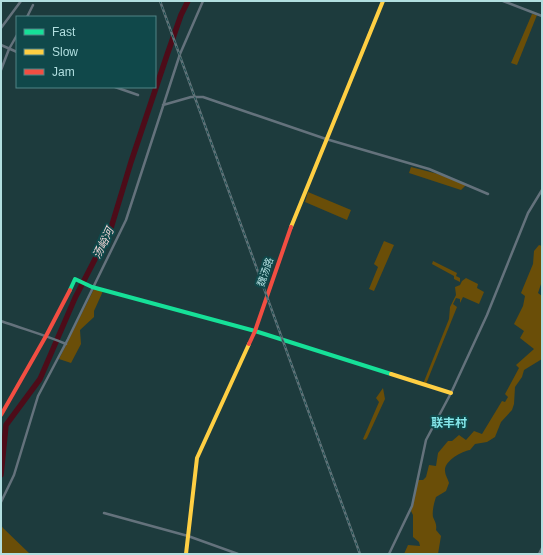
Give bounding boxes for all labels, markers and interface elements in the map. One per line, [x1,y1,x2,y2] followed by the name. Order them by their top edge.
[16,16,156,88] legend
[52,25,76,39] text: Fast
[52,45,78,59] text: Slow
[52,65,75,79] text: Jam
[90,224,117,260] water label: 汤峪河
[255,256,275,288] street label: 魏汤路
[431,416,467,430] district label: 联丰村

